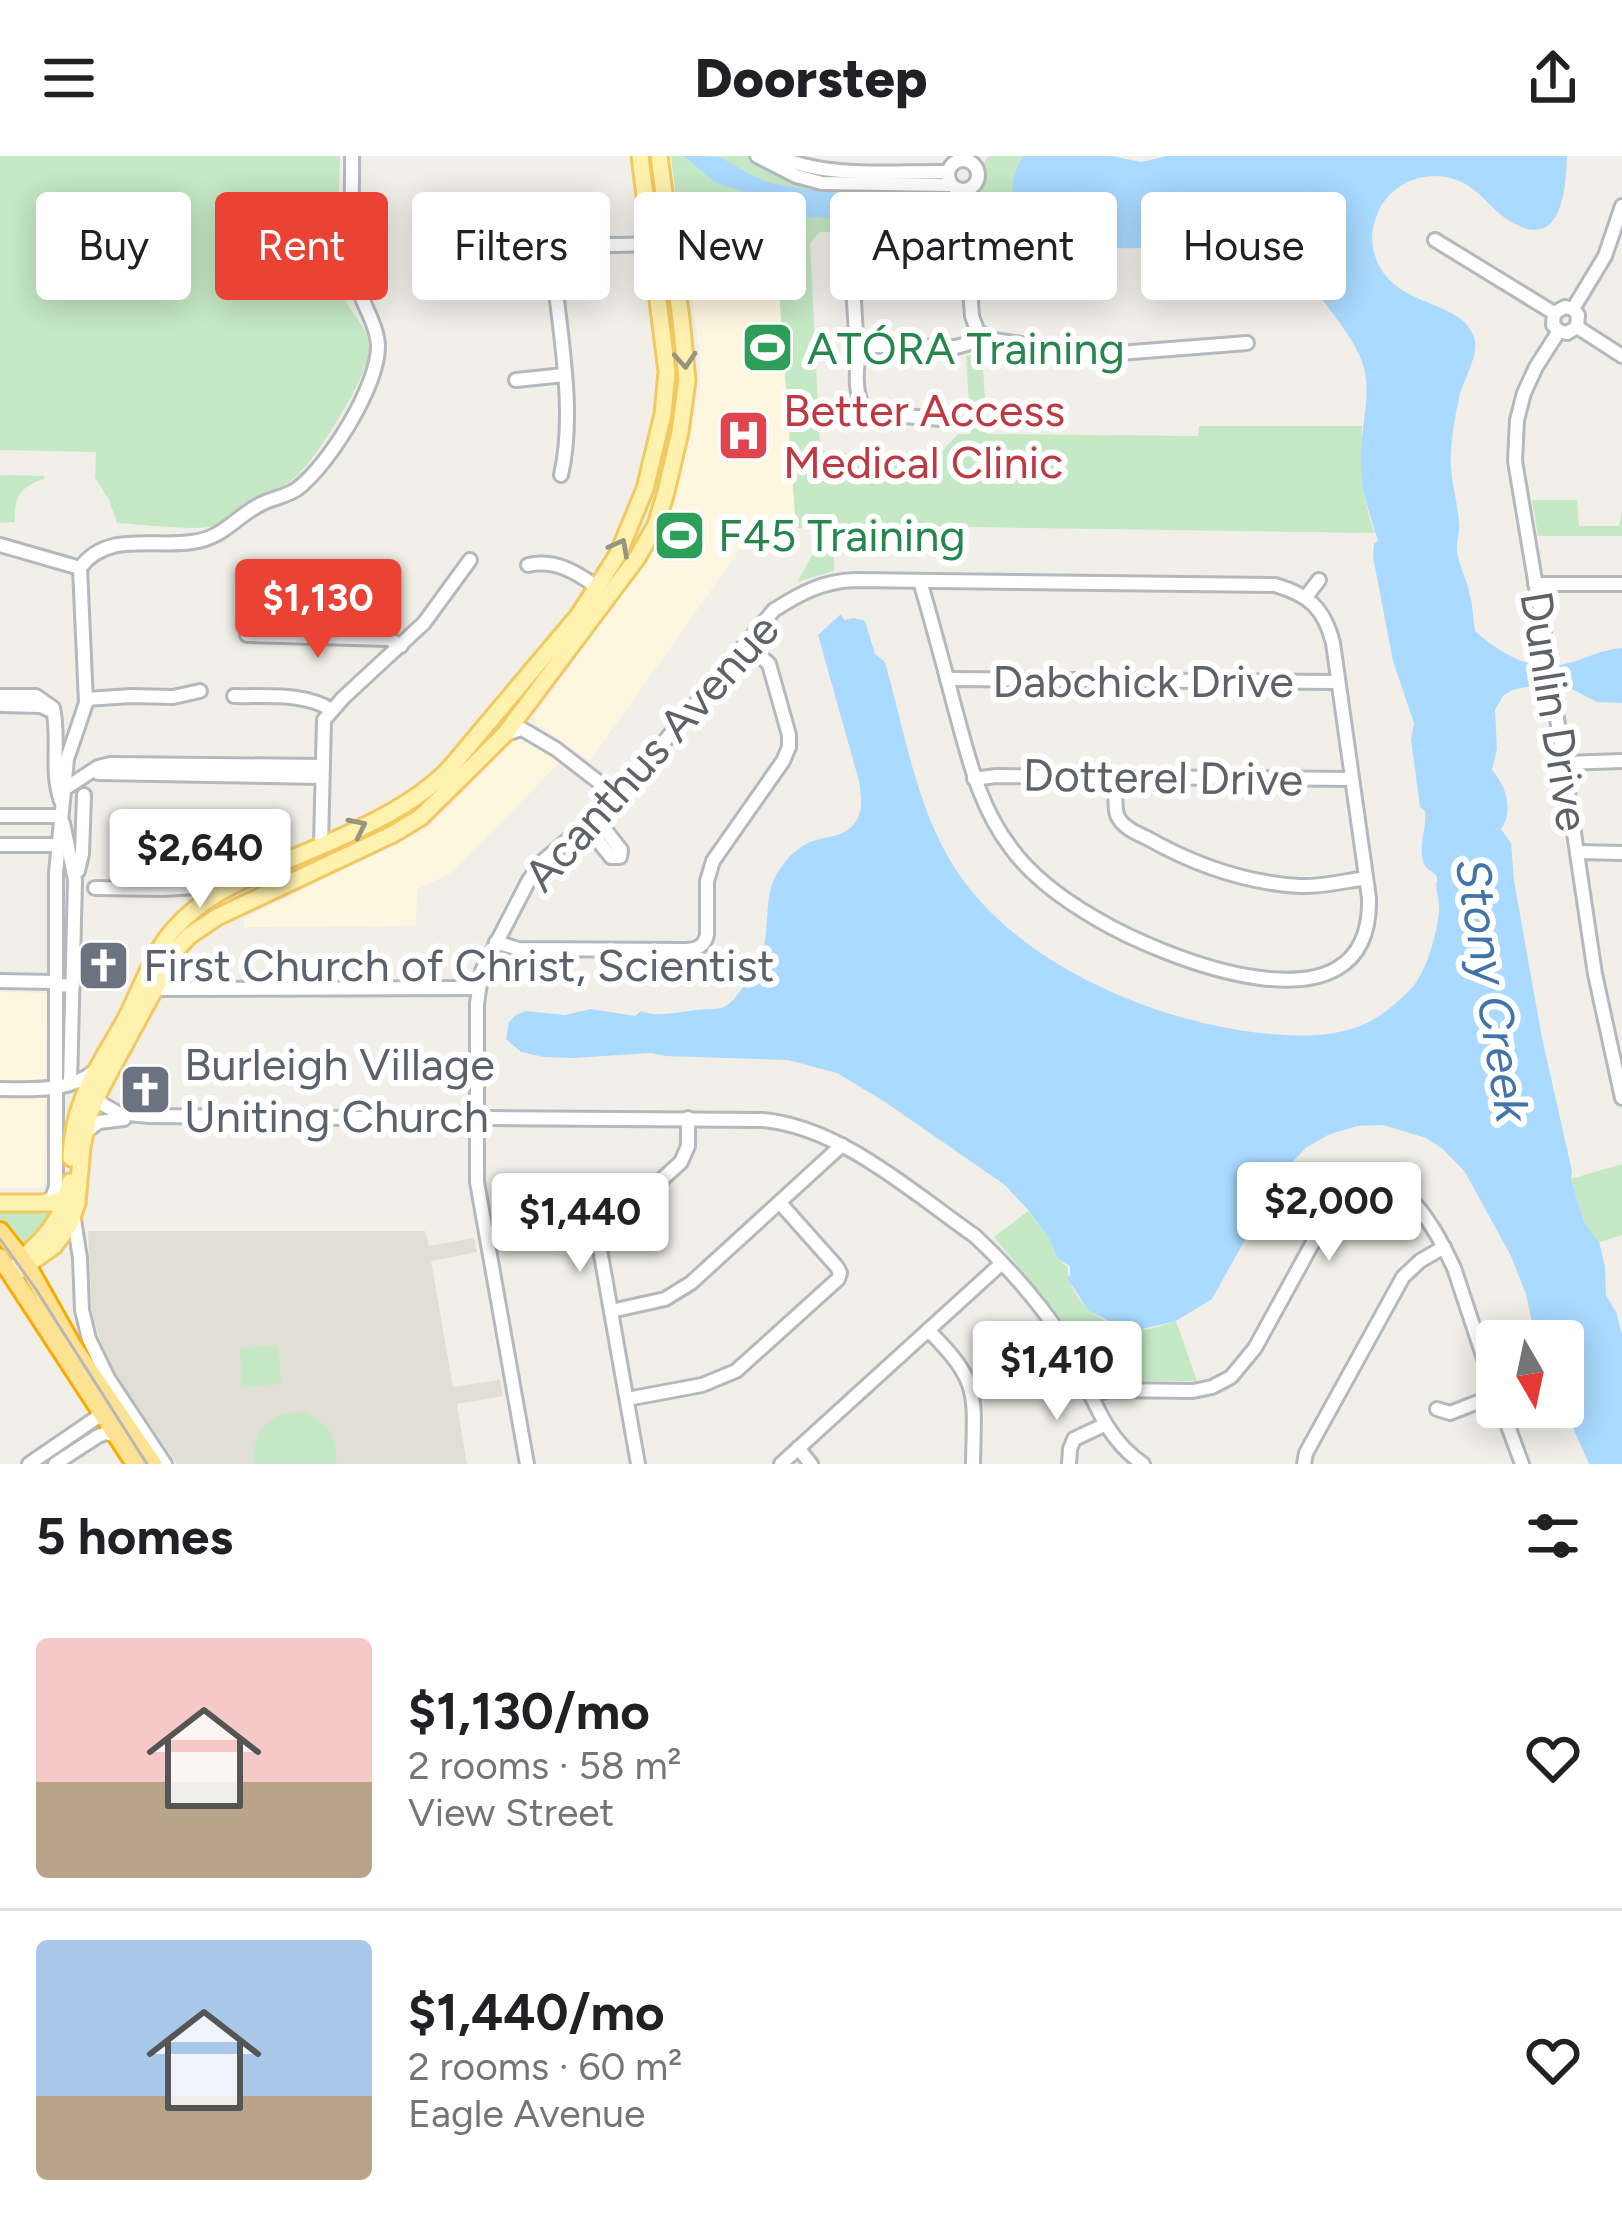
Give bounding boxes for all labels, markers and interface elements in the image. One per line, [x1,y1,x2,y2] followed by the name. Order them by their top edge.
[36,45,102,111] icon: menu
[1520,45,1586,111] icon: share
[695,46,927,111] text: Doorstep
[36,192,191,300] chip: Buy
[215,192,388,300] chip: Rent
[412,192,610,300] chip: Filters
[634,192,806,300] chip: New
[830,192,1117,300] chip: Apartment
[1141,192,1346,300] chip: House
[740,320,796,376] sports icon: ATÓRA Training
[807,321,1125,375] place label: ATÓRA Training
[672,351,698,370] one-way arrow
[783,383,1065,489] place label: Better Access Medical Clinic
[716,408,772,464] hospital icon: Better Access Medical Clinic
[651,507,707,563] sports icon: F45 Training
[718,508,966,562] place label: F45 Training
[606,538,630,559] one-way arrow
[220,559,416,661] pin: $1,130
[262,574,374,621] text: $1,130
[1509,587,1601,835] street label: Dunlin Drive
[512,602,790,902] street label: Acanthus Avenue
[992,654,1294,708] street label: Dabchick Drive
[1022,748,1304,806] street label: Dotterel Drive
[102,809,298,911] pin: $2,640
[346,818,367,841] one-way arrow
[137,824,263,871] text: $2,640
[1444,854,1543,1128] water label: Stony Creek
[76,937,132,993] church icon: First Church of Christ, Scientist
[143,938,774,992] place label: First Church of Christ, Scientist
[184,1037,495,1143] place label: Burleigh Village Uniting Church
[117,1062,173,1118] church icon: Burleigh Village Uniting Church
[1231,1162,1427,1264] pin: $2,000
[482,1173,678,1275] pin: $1,440
[1264,1177,1394,1224] text: $2,000
[519,1188,641,1235] text: $1,440
[1476,1320,1584,1428] north arrow
[1476,1320,1584,1428] map controls
[959,1321,1155,1423] pin: $1,410
[1000,1336,1114,1383] text: $1,410
[1520,1503,1586,1569] icon: filters
[36,1506,233,1567] text: 5 homes
[408,1681,650,1742] text: $1,130/mo
[132,1686,276,1830] icon: home
[1520,1725,1586,1791] icon: heart
[408,1742,682,1789] text: 2 rooms · 58 m²
[408,1789,614,1836] text: View Street
[408,1982,665,2043] text: $1,440/mo
[132,1988,276,2132] icon: home
[1520,2027,1586,2093] icon: heart
[408,2043,682,2090] text: 2 rooms · 60 m²
[408,2090,645,2137] text: Eagle Avenue

